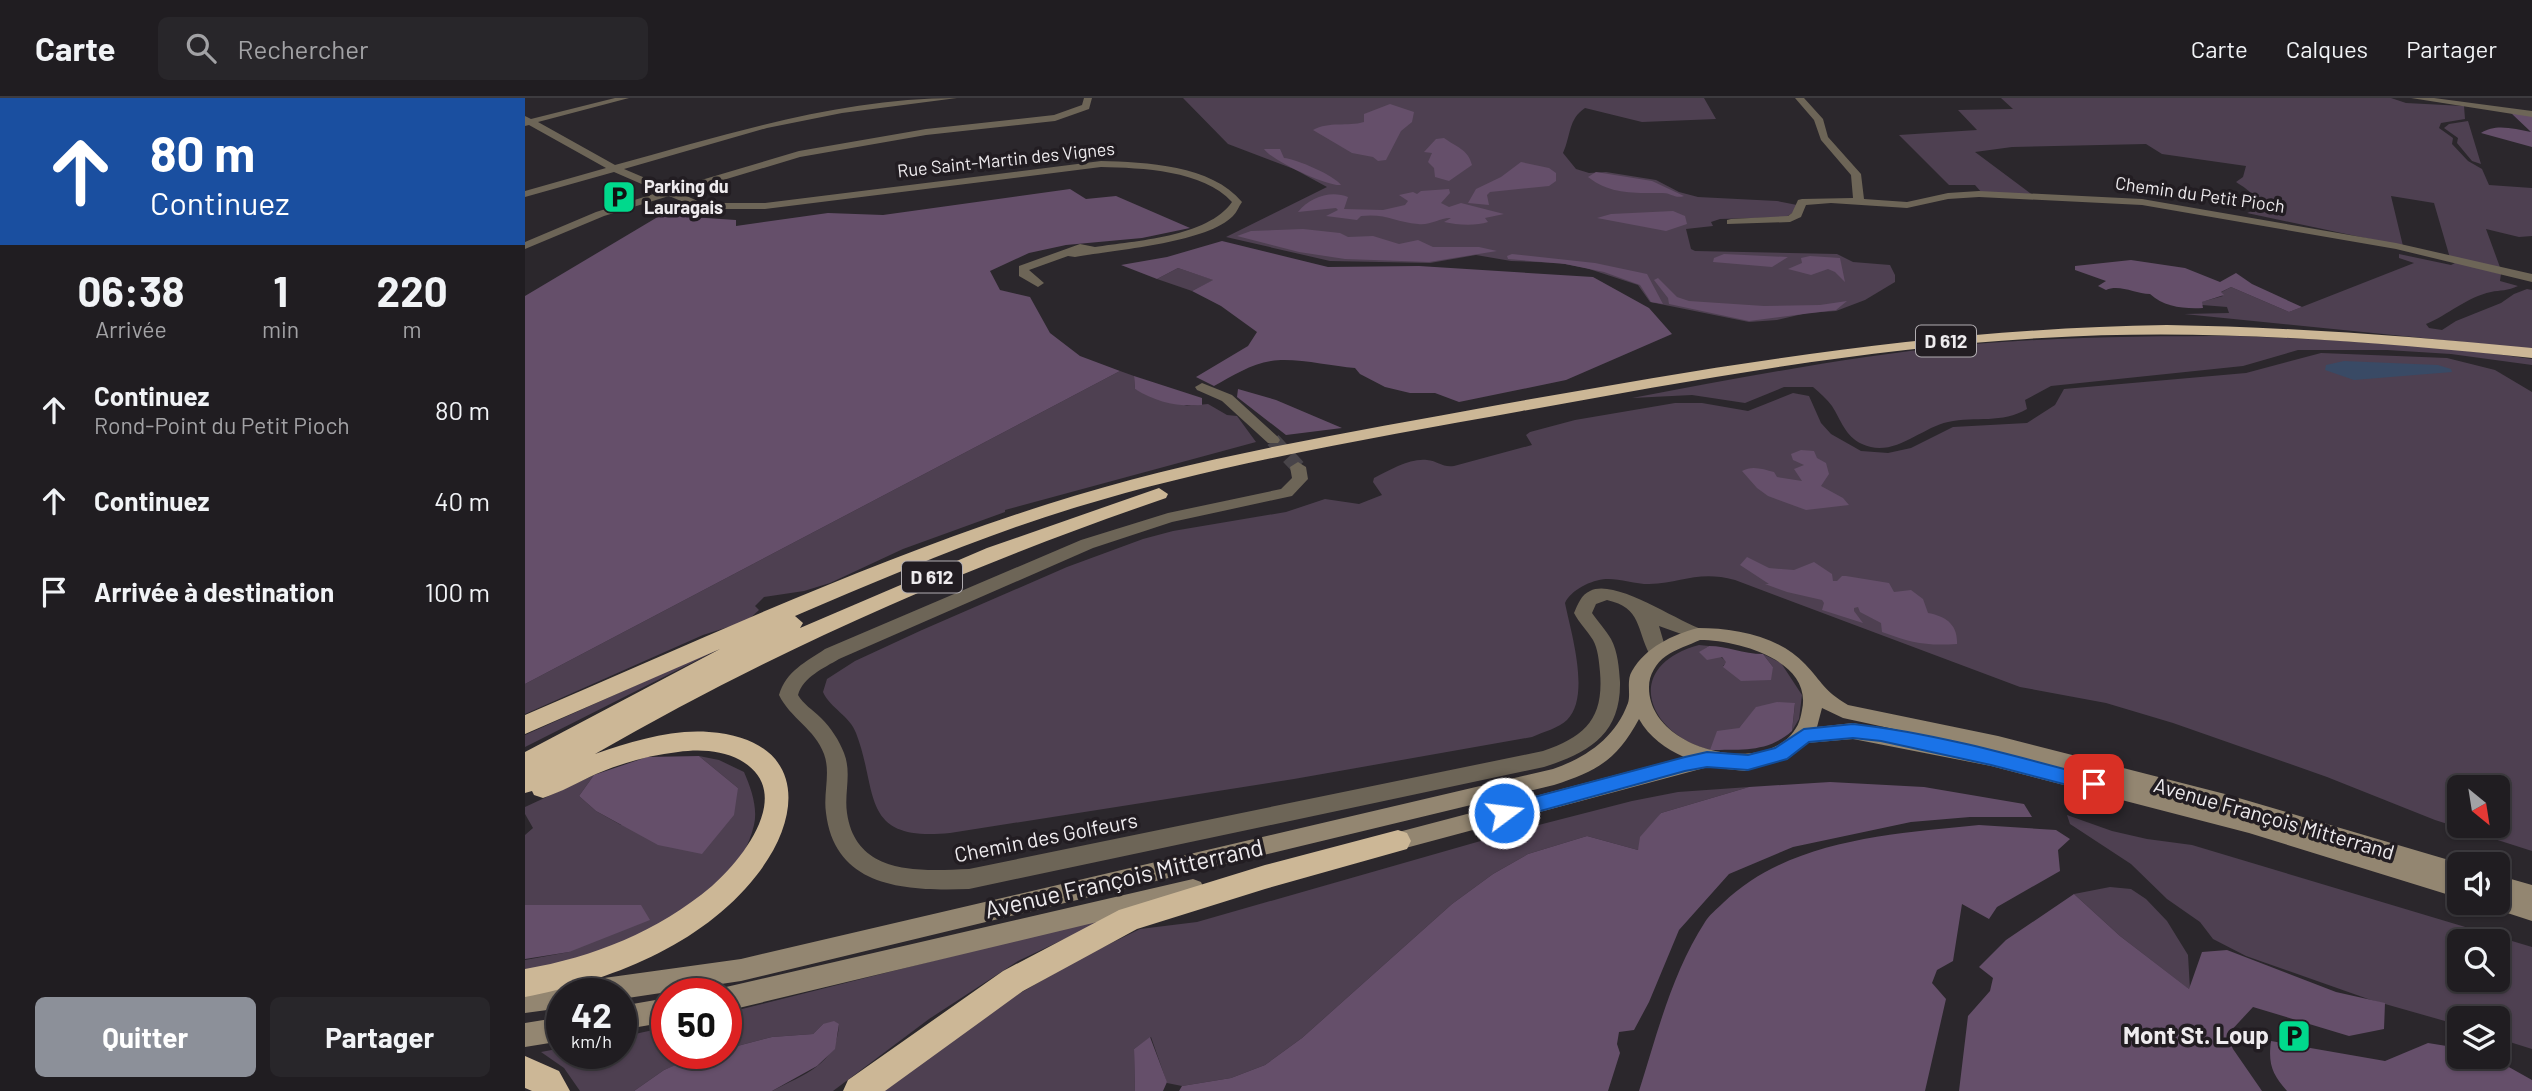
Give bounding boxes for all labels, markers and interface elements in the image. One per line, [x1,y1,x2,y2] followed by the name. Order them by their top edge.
[158,17,648,80] search box
[35,28,116,68] text: Carte
[182,29,220,67] icon: search
[238,33,368,64] text: Rechercher
[2191,34,2248,63] text: Carte
[2286,34,2368,63] text: Calques
[2406,34,2497,63] text: Partager
[150,123,255,182] text: 80 m
[35,126,126,217] icon: ahead
[896,137,1116,181] street label: Rue Saint-Martin des Vignes
[2114,171,2286,217] street label: Chemin du Petit Pioch
[644,175,729,218] place label: Parking du Lauragais
[600,178,638,216] parking icon: Parking du Lauragais
[150,183,290,221] text: Continuez
[77,265,185,315] text: 06:38
[273,265,288,315] text: 1
[377,265,448,315] text: 220
[95,315,167,343] text: Arrivée
[262,315,299,343] text: min
[403,315,422,343] text: m
[1916,326,1976,356] road number: D 612
[94,380,210,411] text: Continuez
[35,391,73,429] icon: ahead
[435,394,490,425] text: 80 m
[94,411,350,439] text: Rond-Point du Petit Pioch
[35,482,73,520] icon: ahead
[94,485,210,516] text: Continuez
[434,485,490,516] text: 40 m
[902,562,962,592] road number: D 612
[35,573,73,611] icon: arrive
[94,576,334,607] text: Arrivée à destination
[425,576,490,607] text: 100 m
[2064,754,2124,814] pin
[2075,765,2113,803] icon: arrive
[2151,771,2398,864] street label: Avenue François Mitterrand
[2447,775,2509,838] north arrow
[2447,775,2510,1069] map controls
[1467,776,1541,850] position arrow
[952,807,1139,867] street label: Chemin des Golfeurs
[982,831,1266,924] street label: Avenue François Mitterrand
[2447,852,2510,915] button: sound
[2447,929,2510,992] button: search
[651,978,742,1069] speed limit sign: 50
[571,993,612,1035] text: 42
[35,997,256,1077] button: Quitter
[270,997,490,1077] button: Partager
[2447,1006,2510,1069] button: layers
[2275,1017,2313,1055] parking icon: Mont St. Loup
[2123,1020,2269,1049] place label: Mont St. Loup
[571,1030,612,1052] text: km/h

